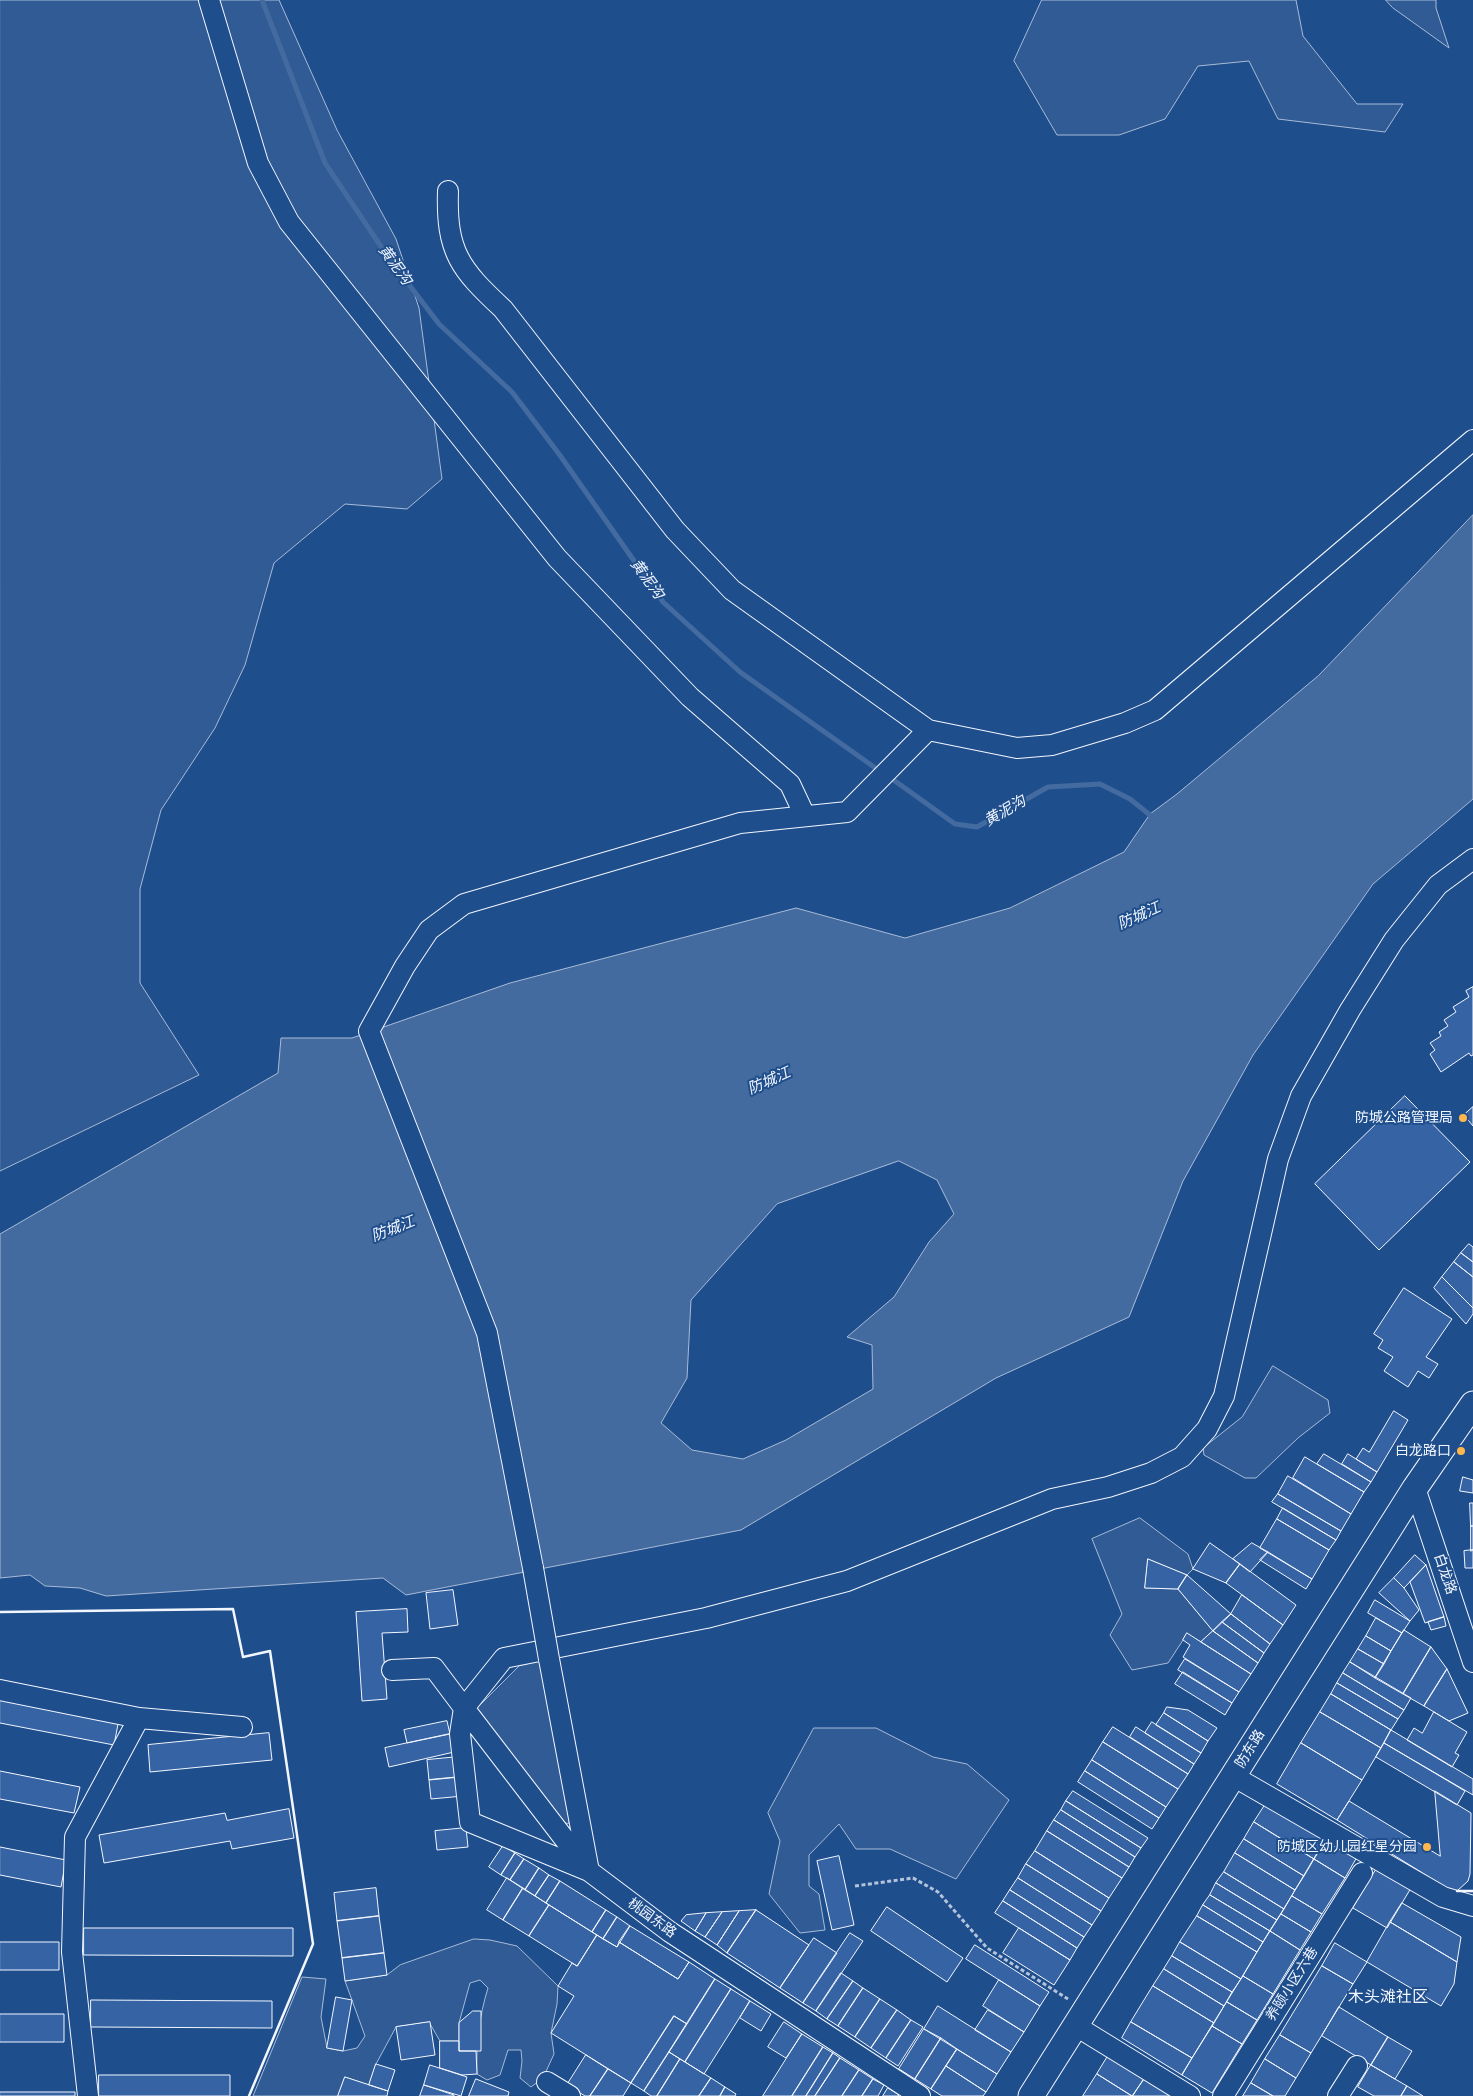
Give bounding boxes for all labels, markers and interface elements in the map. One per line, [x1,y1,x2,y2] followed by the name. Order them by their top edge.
[374,242,416,288] water label: 黄泥沟
[626,556,668,602] water label: 黄泥沟
[981,792,1029,830] water label: 黄泥沟
[1115,899,1163,933] water label: 防城江
[745,1064,793,1098] water label: 防城江
[1355,1110,1453,1126] place label: 防城公路管理局
[1457,1112,1469,1124] marker: 防城公路管理局
[369,1213,417,1245] water label: 防城江
[1395,1443,1451,1459] place label: 白龙路口
[1455,1445,1467,1457] marker: 白龙路口
[1430,1551,1460,1597] street label: 白龙路
[1232,1727,1268,1771] street label: 防东路
[1277,1839,1417,1855] place label: 防城区幼儿园红星分园
[1421,1841,1433,1853] marker: 防城区幼儿园红星分园
[624,1895,680,1941] street label: 桃园东路
[1263,1944,1321,2024] street label: 养颐小区六巷
[1348,1987,1428,2007] district label: 木头滩社区

